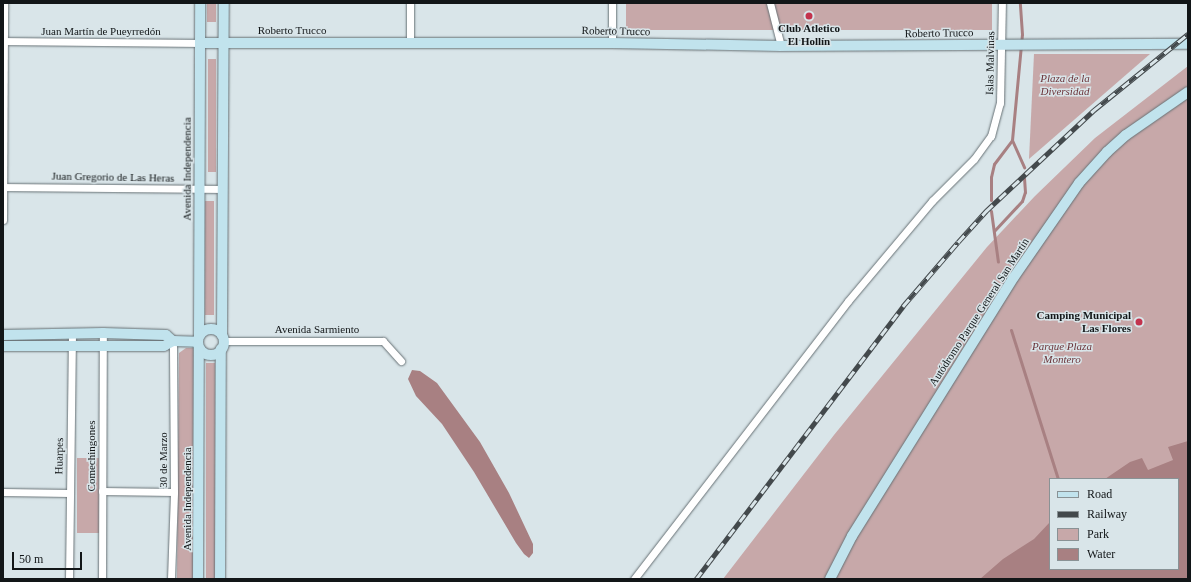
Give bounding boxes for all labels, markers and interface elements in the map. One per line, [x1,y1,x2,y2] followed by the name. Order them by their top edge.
[804,11,814,21] marker: Club Atletico El Hollín
[778,22,840,48] place label: Club Atletico El Hollín
[258,23,326,37] street label: Roberto Trucco
[41,24,161,38] street label: Juan Martín de Pueyrredón
[581,24,651,38] street label: Roberto Trucco
[904,26,974,40] street label: Roberto Trucco
[983,31,997,95] street label: Islas Malvinas
[1040,72,1090,98] park label: Plaza de la Diversidad
[180,117,194,221] street label: Avenida Independencia
[51,169,175,185] street label: Juan Gregorio de Las Heras
[926,236,1032,388] street label: Autódromo Parque General San Martín
[1037,309,1131,335] place label: Camping Municipal Las Flores
[1134,317,1144,327] marker: Camping Municipal Las Flores
[275,322,359,336] street label: Avenida Sarmiento
[1032,340,1092,366] park label: Parque Plaza Montero
[84,421,98,491] street label: Comechingones
[156,432,170,488] street label: 30 de Marzo
[52,438,66,474] street label: Huarpes
[180,447,194,551] street label: Avenida Independencia
[1049,478,1179,570] legend
[1087,487,1112,501] text: Road
[1087,507,1127,521] text: Railway
[1087,527,1109,541] text: Park
[14,544,84,570] scale bar
[1087,547,1115,561] text: Water
[19,552,43,566] text: 50 m

